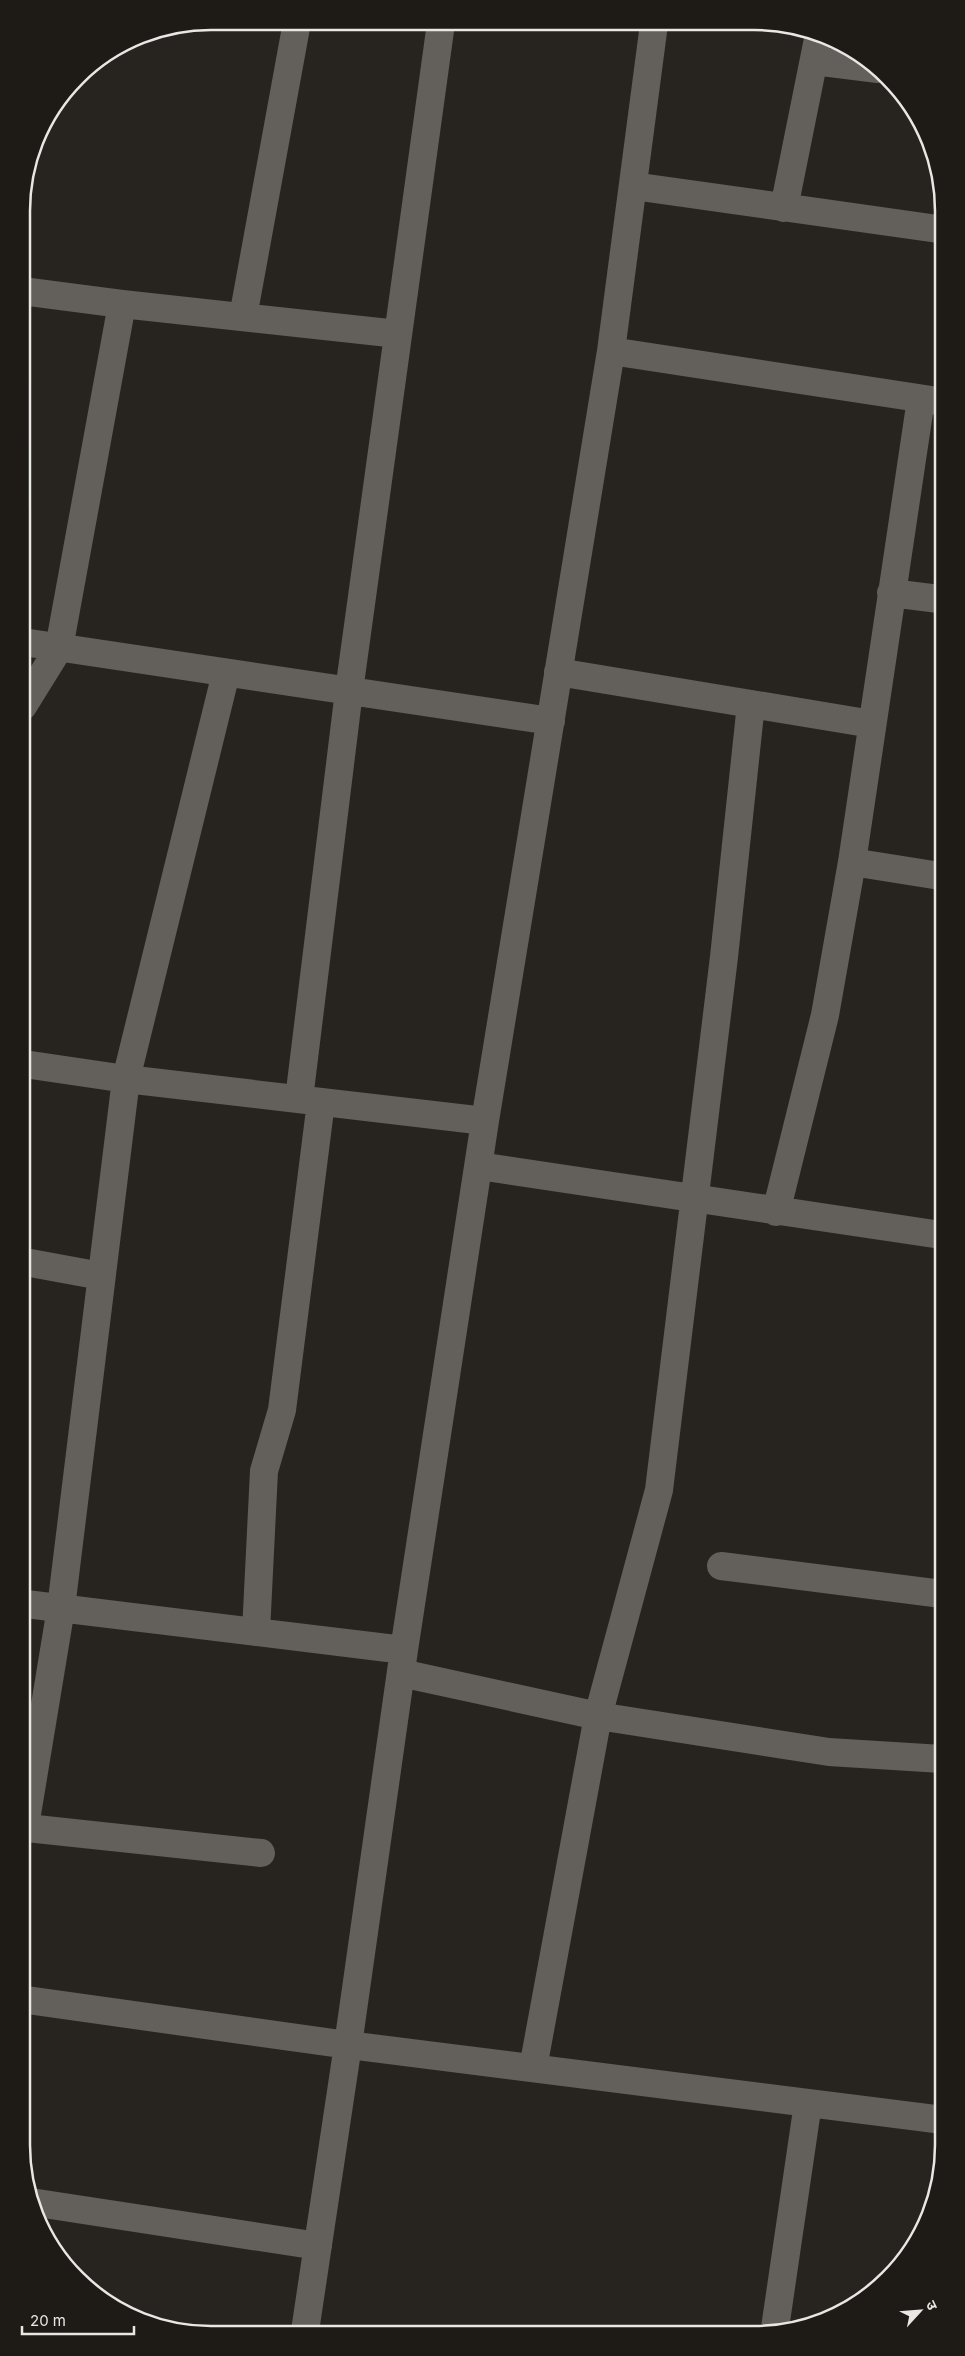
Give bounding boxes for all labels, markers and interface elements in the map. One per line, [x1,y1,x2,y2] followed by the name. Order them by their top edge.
[895,2286,945,2336] north arrow
[923,2298,942,2313] text: उ
[22,2304,135,2336] scale bar
[30,2311,66,2330] text: 20 m

